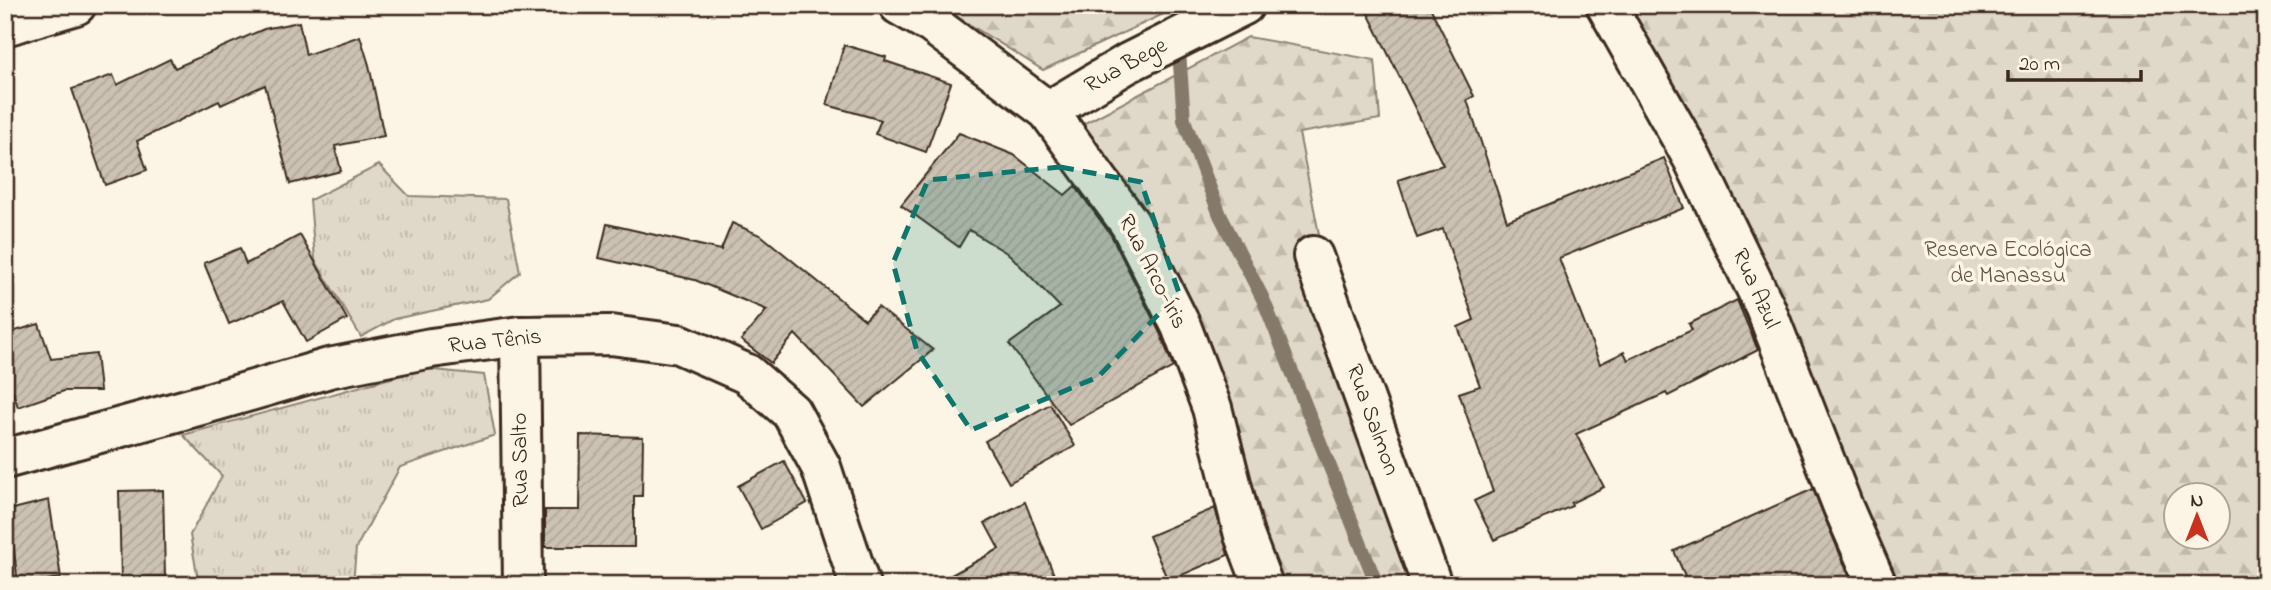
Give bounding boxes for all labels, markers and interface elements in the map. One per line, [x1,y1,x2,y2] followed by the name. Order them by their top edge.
[1078,29,1175,103] street label: Rua Bege
[2008,38,2142,82] scale bar
[2019,50,2060,80] text: 20 m
[1109,209,1195,335] street label: Rua Arco-Íris
[1924,234,2092,293] park label: Reserva Ecológica de Manassu
[1723,244,1787,334] street label: Rua Azul
[447,321,543,363] street label: Rua Tênis
[1337,360,1407,480] street label: Rua Salmon
[504,412,538,508] street label: Rua Salto
[2162,482,2232,552] north arrow
[2191,488,2204,515] text: N

